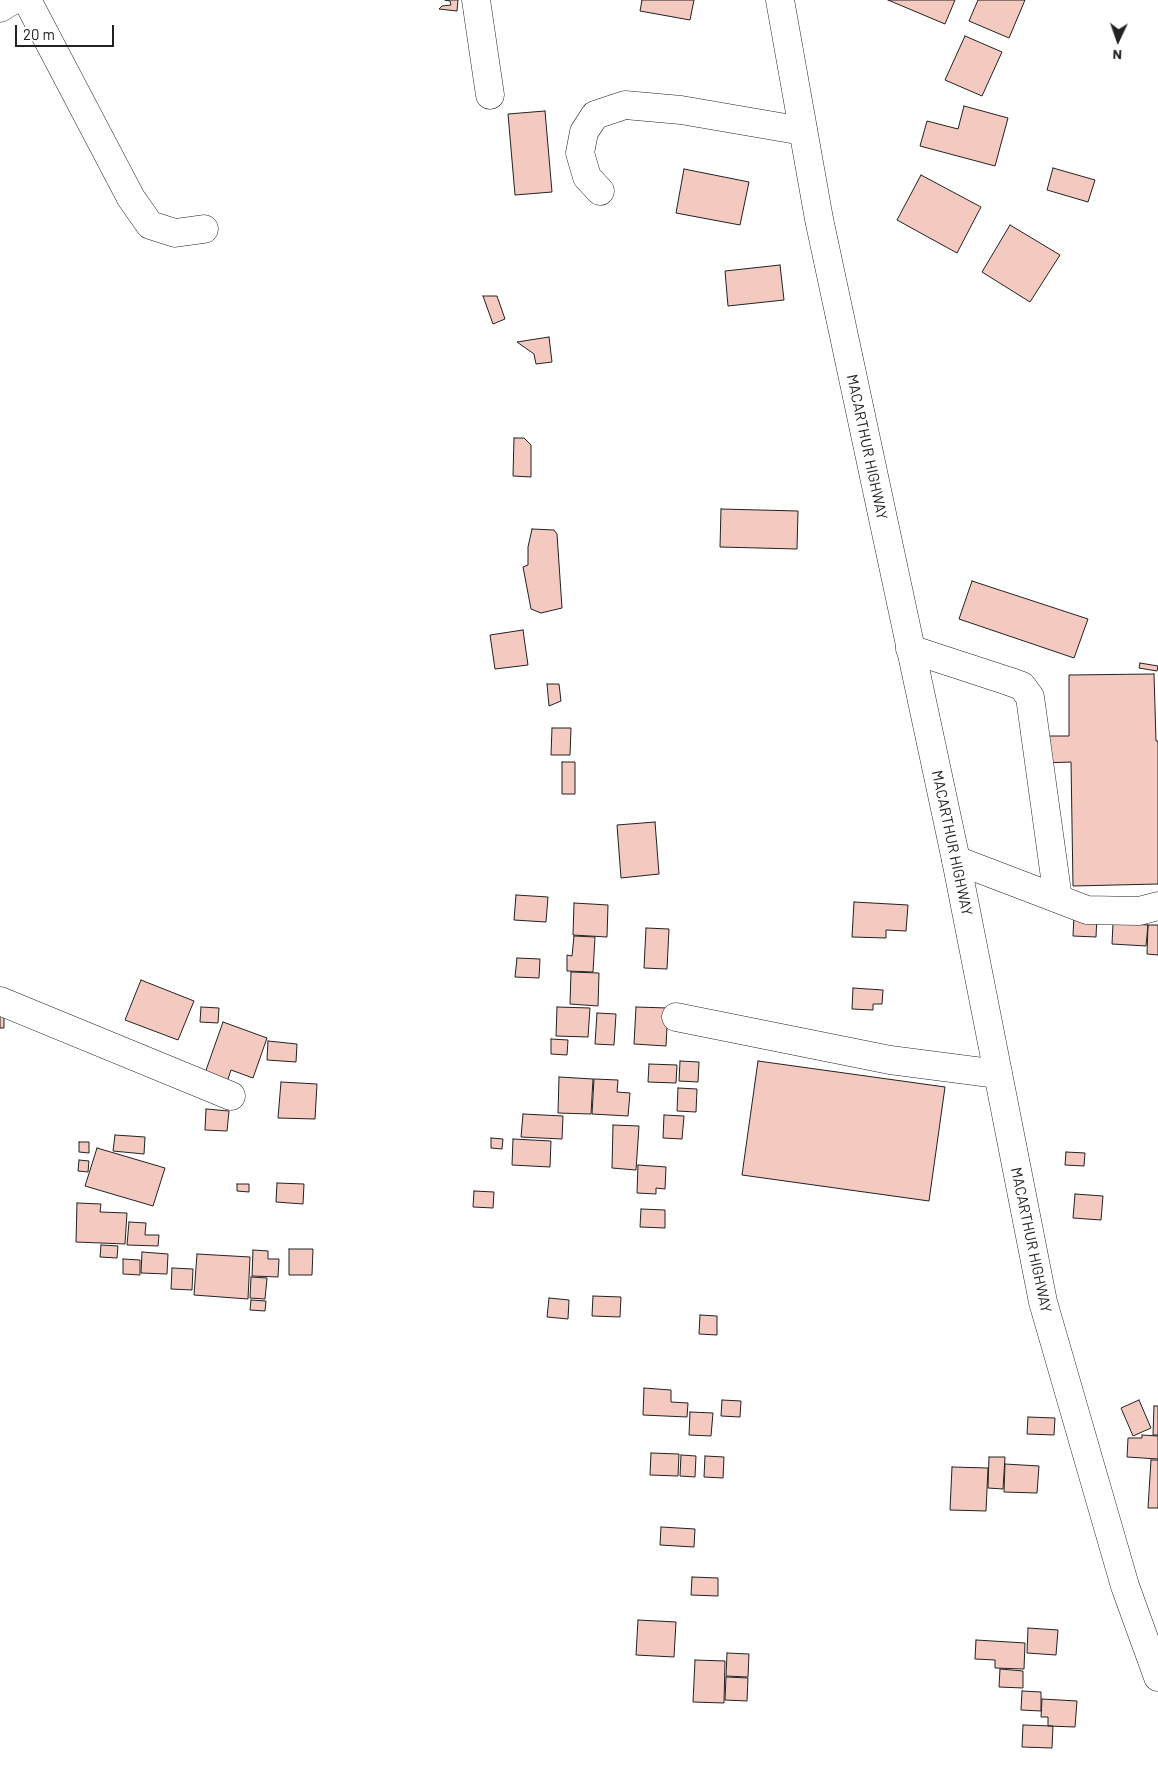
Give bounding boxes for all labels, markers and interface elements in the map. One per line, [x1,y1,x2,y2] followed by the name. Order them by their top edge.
[18,15,116,47] scale bar
[1093,15,1143,65] north arrow
[23,25,55,43] text: 20 m
[1112,47,1122,64] text: N
[843,373,891,521] street label: MACARTHUR HIGHWAY
[928,769,976,917] street label: MACARTHUR HIGHWAY
[1007,1166,1055,1314] street label: MACARTHUR HIGHWAY

